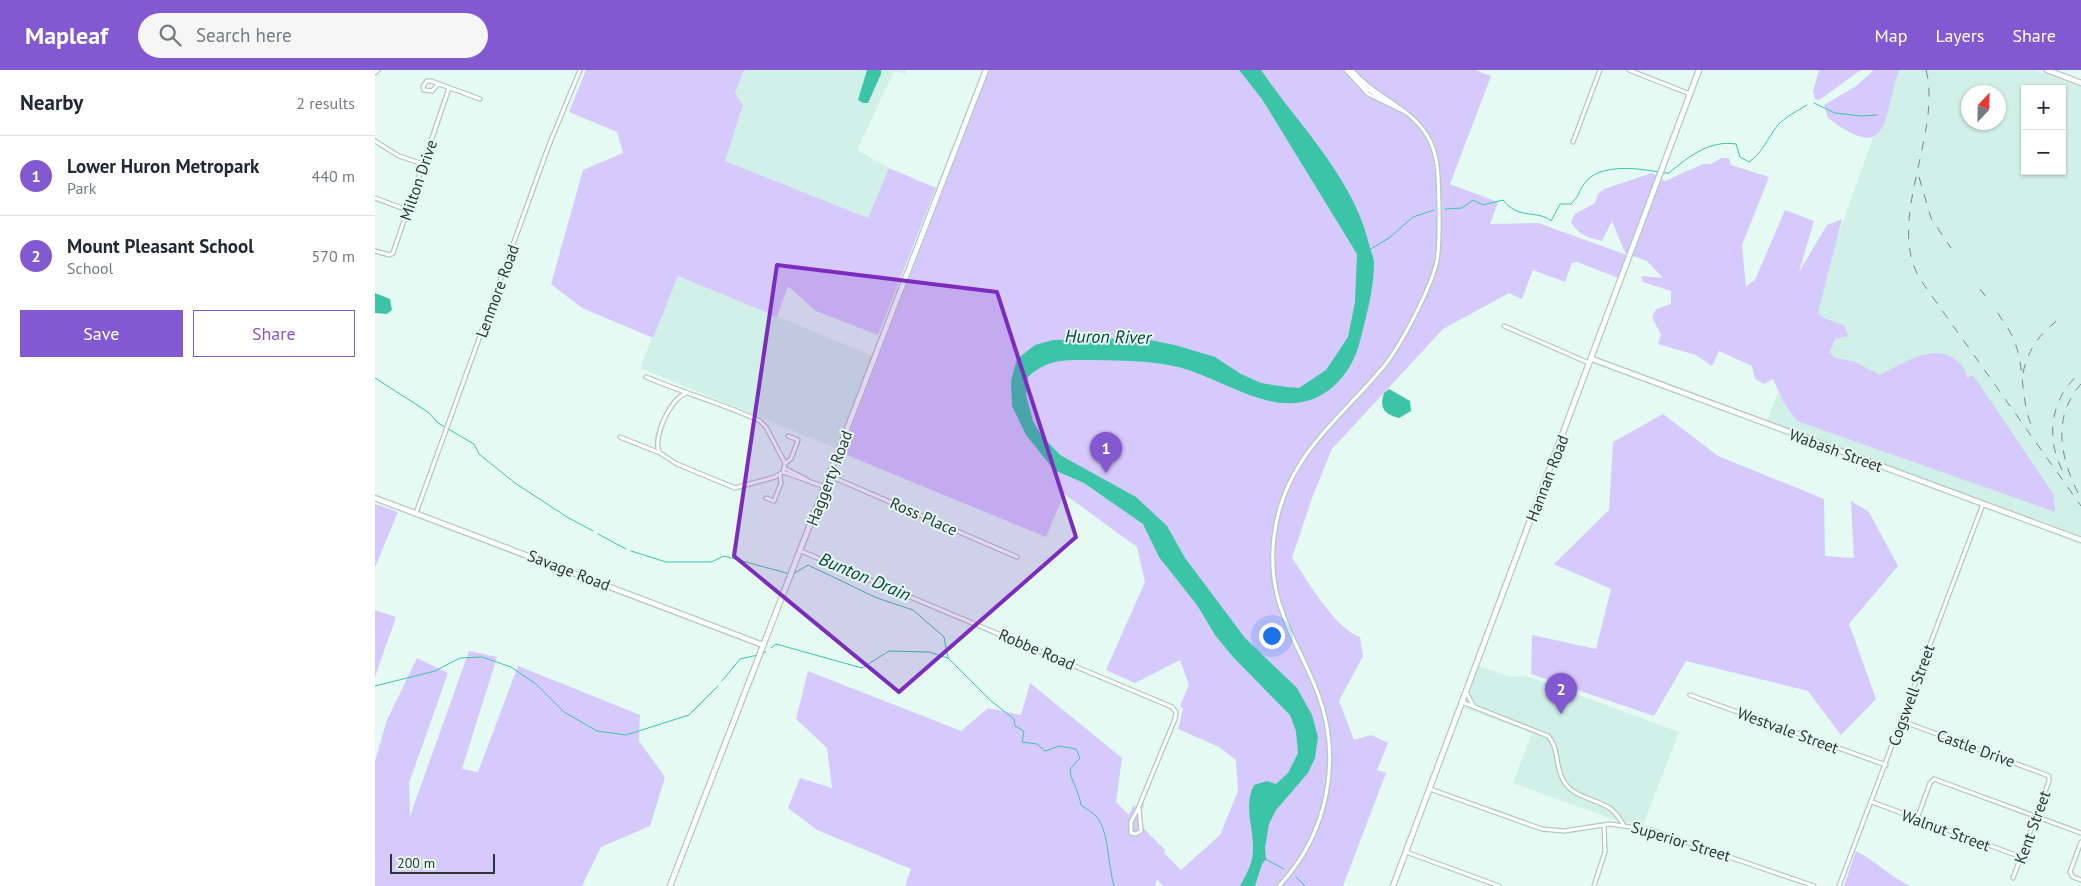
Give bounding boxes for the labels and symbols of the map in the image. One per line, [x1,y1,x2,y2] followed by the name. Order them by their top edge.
[1961,85,2006,130] north arrow
[395,137,441,223] street label: Milton Drive
[471,242,523,340] street label: Lenmore Road
[1065,324,1152,349] water label: Huron River
[1787,424,1886,476] street label: Wabash Street
[802,428,856,528] street label: Haggerty Road
[1090,432,1122,473] pin: 1
[1521,432,1573,524] street label: Hannan Road
[887,492,961,540] street label: Ross Place
[525,545,613,595] street label: Savage Road
[816,547,914,606] water label: Bunton Drain
[1259,623,1285,649] your location
[996,624,1078,674] street label: Robbe Road
[1883,641,1939,749] street label: Cogswell Street
[1545,673,1577,714] pin: 2
[1735,702,1842,758] street label: Westvale Street
[1934,725,2018,771] street label: Castle Drive
[2010,787,2055,866] street label: Kent Street
[1899,805,1994,856] street label: Walnut Street
[1629,816,1734,866] street label: Superior Street
[390,851,495,874] scale bar

